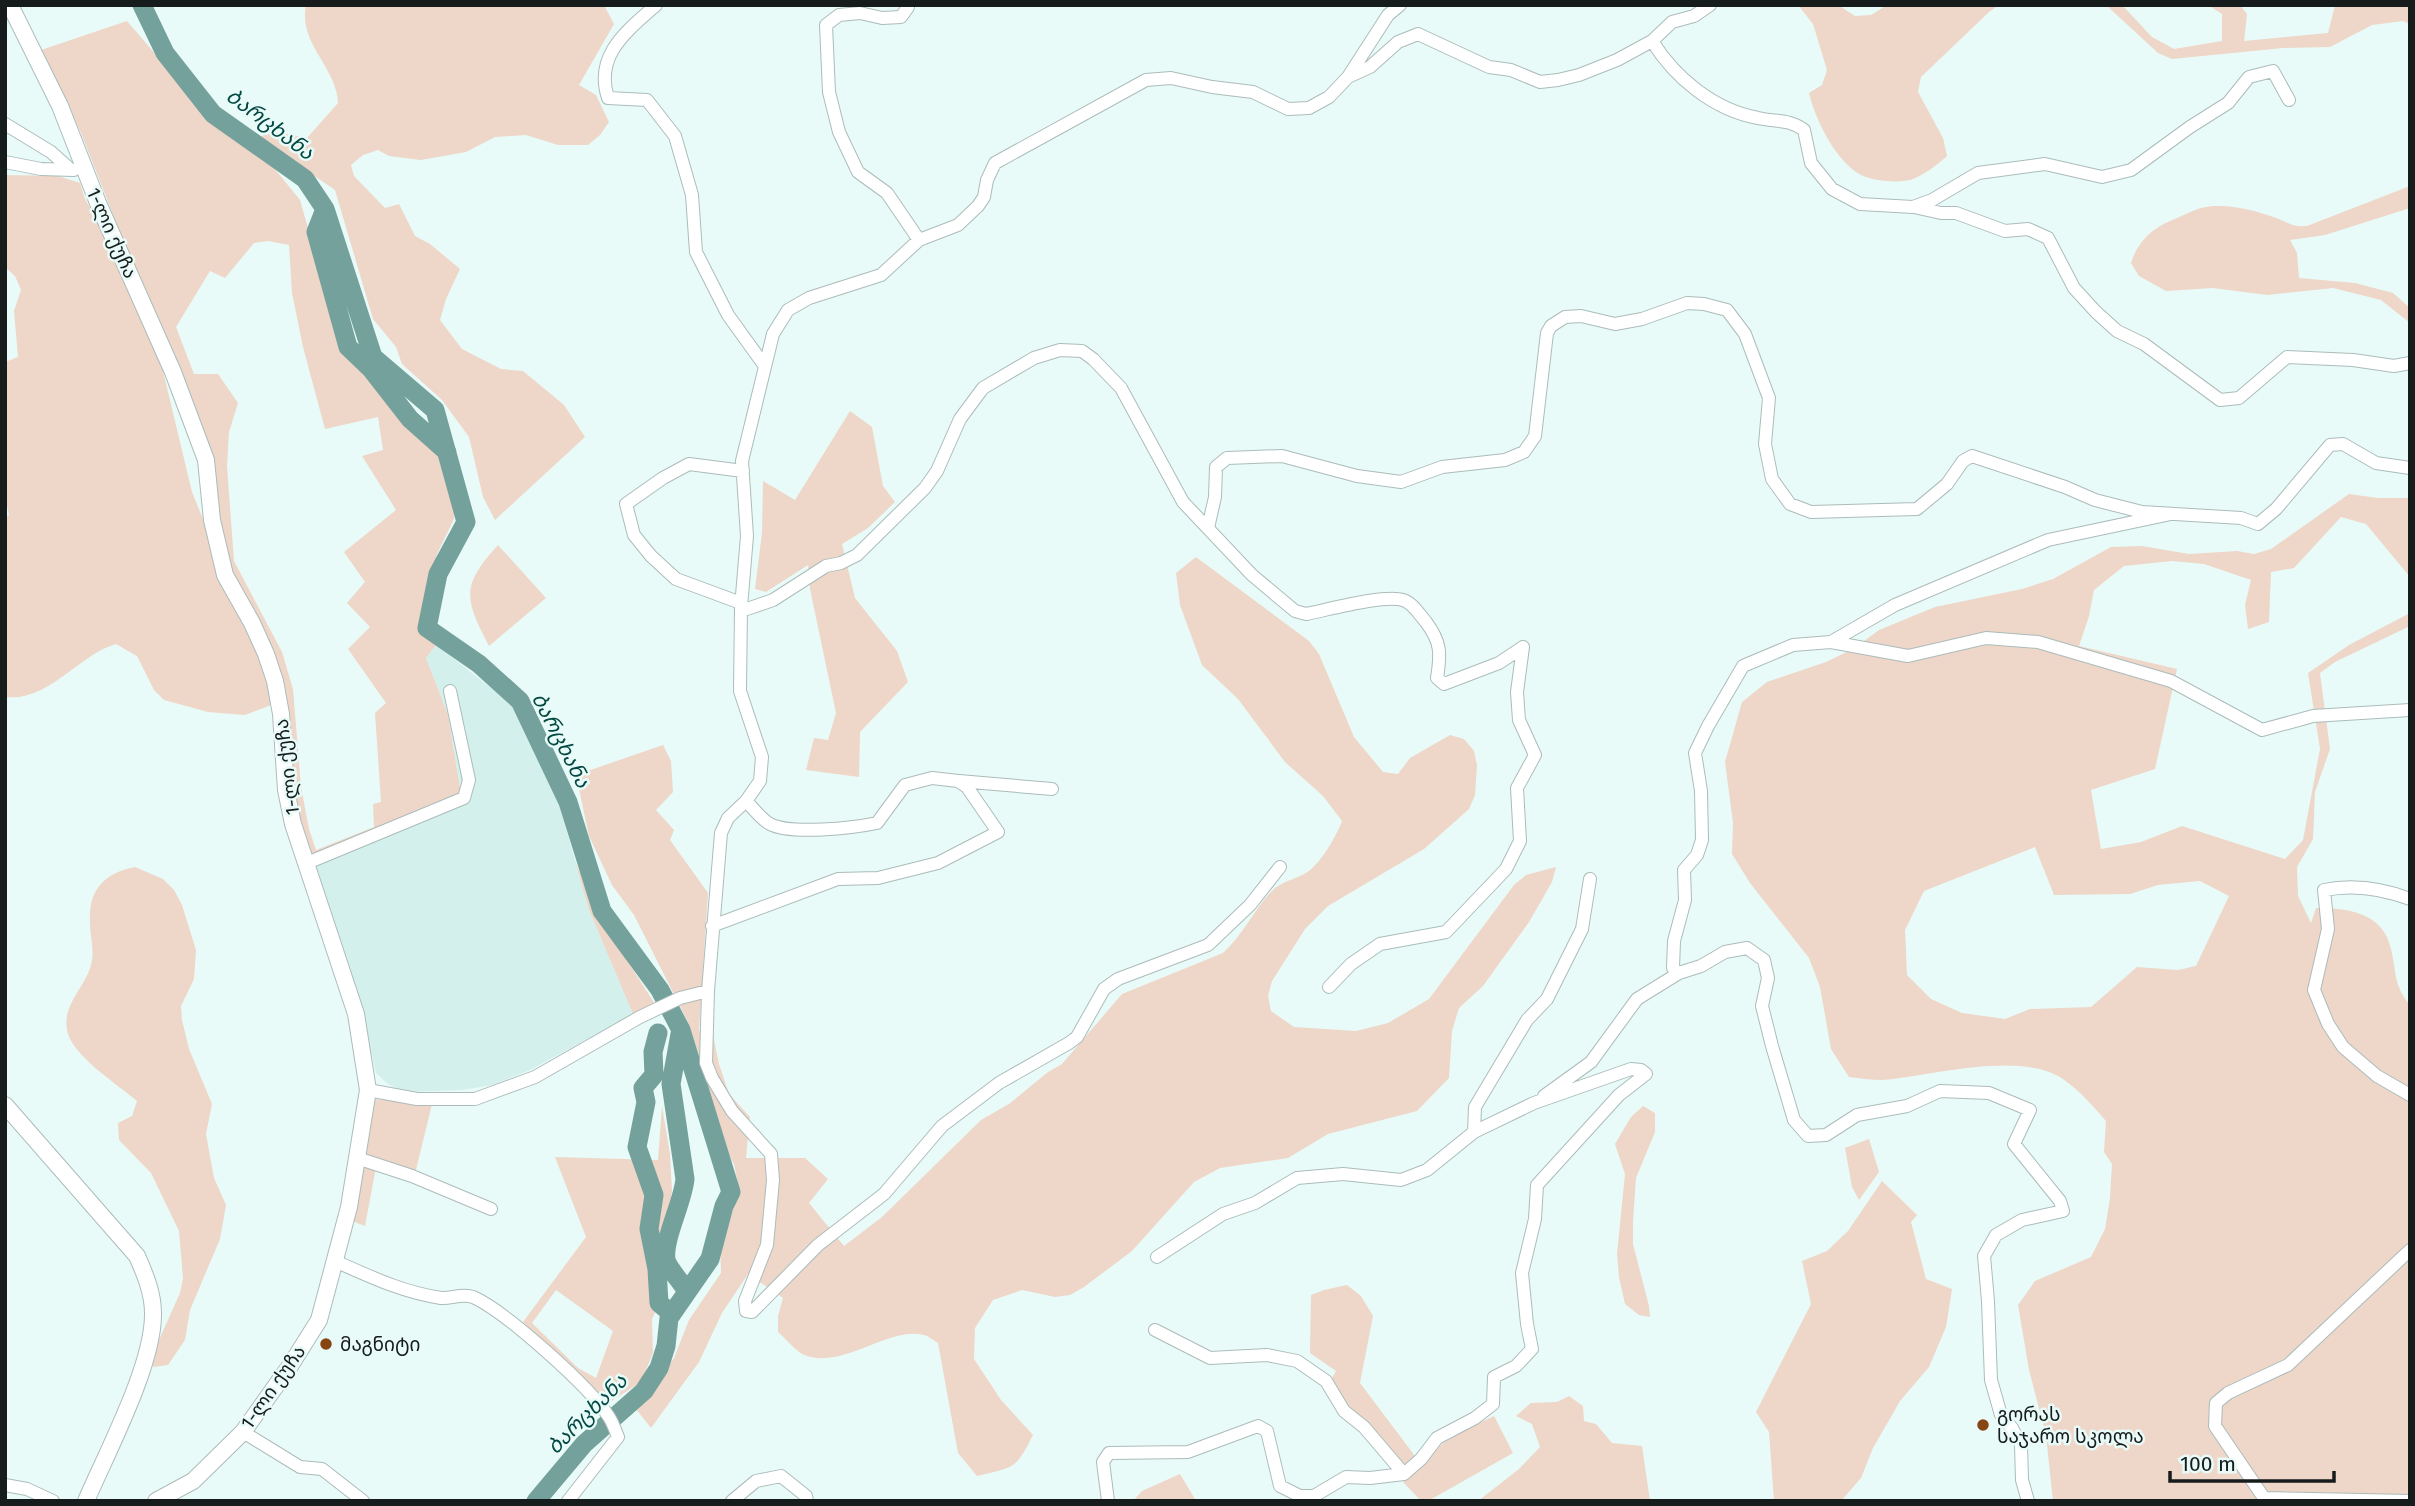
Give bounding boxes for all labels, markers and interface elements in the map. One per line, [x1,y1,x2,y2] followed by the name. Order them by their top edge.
[221,83,319,166] water label: ბარცხანა
[81,184,142,282] street label: 1-ლი ქუჩა
[526,688,596,792] water label: ბარცხანა
[270,717,305,816] street label: 1-ლი ქუჩა
[340,1333,420,1356] place label: მაგნიტი
[318,1336,334,1352] marker: მაგნიტი
[236,1341,311,1434] street label: 1-ლი ქუჩა
[541,1368,633,1460] water label: ბარცხანა
[1997,1403,2144,1449] place label: გორას საჯარო სკოლა
[1975,1417,1991,1433] marker: გორას საჯარო სკოლა
[2170,1440,2334,1484] scale bar
[2180,1451,2236,1477] text: 100 m

